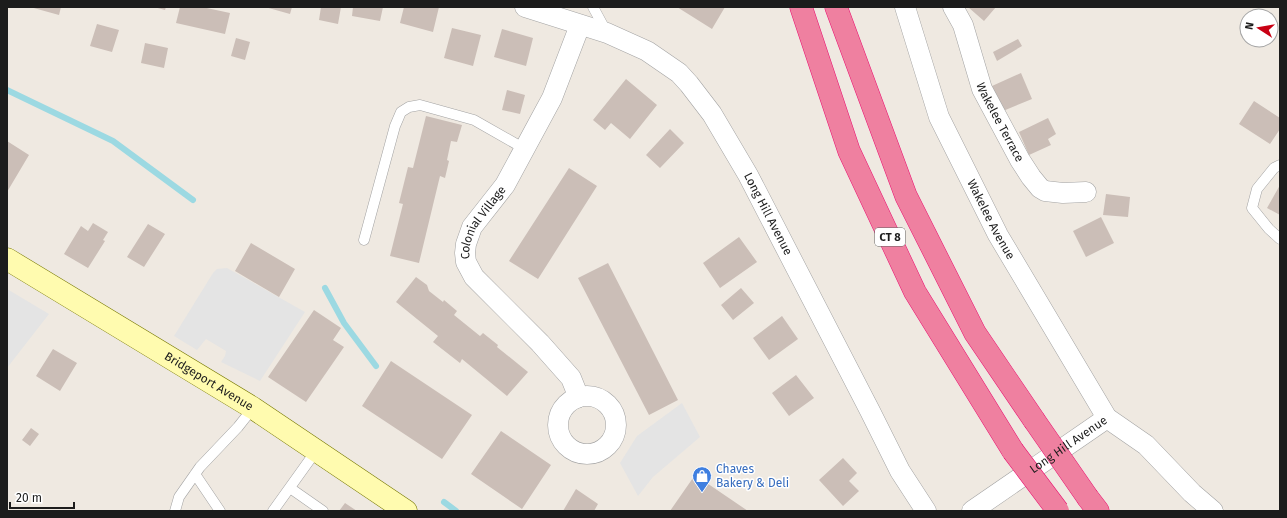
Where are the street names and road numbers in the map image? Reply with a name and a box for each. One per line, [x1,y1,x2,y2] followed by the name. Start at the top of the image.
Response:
[973,81,1027,164] street label: Wakelee Terrace
[741,170,795,257] street label: Long Hill Avenue
[964,177,1018,262] street label: Wakelee Avenue
[458,183,509,260] street label: Colonial Village
[875,228,905,246] road number: CT 8
[162,349,256,413] street label: Bridgeport Avenue
[1027,413,1110,476] street label: Long Hill Avenue

